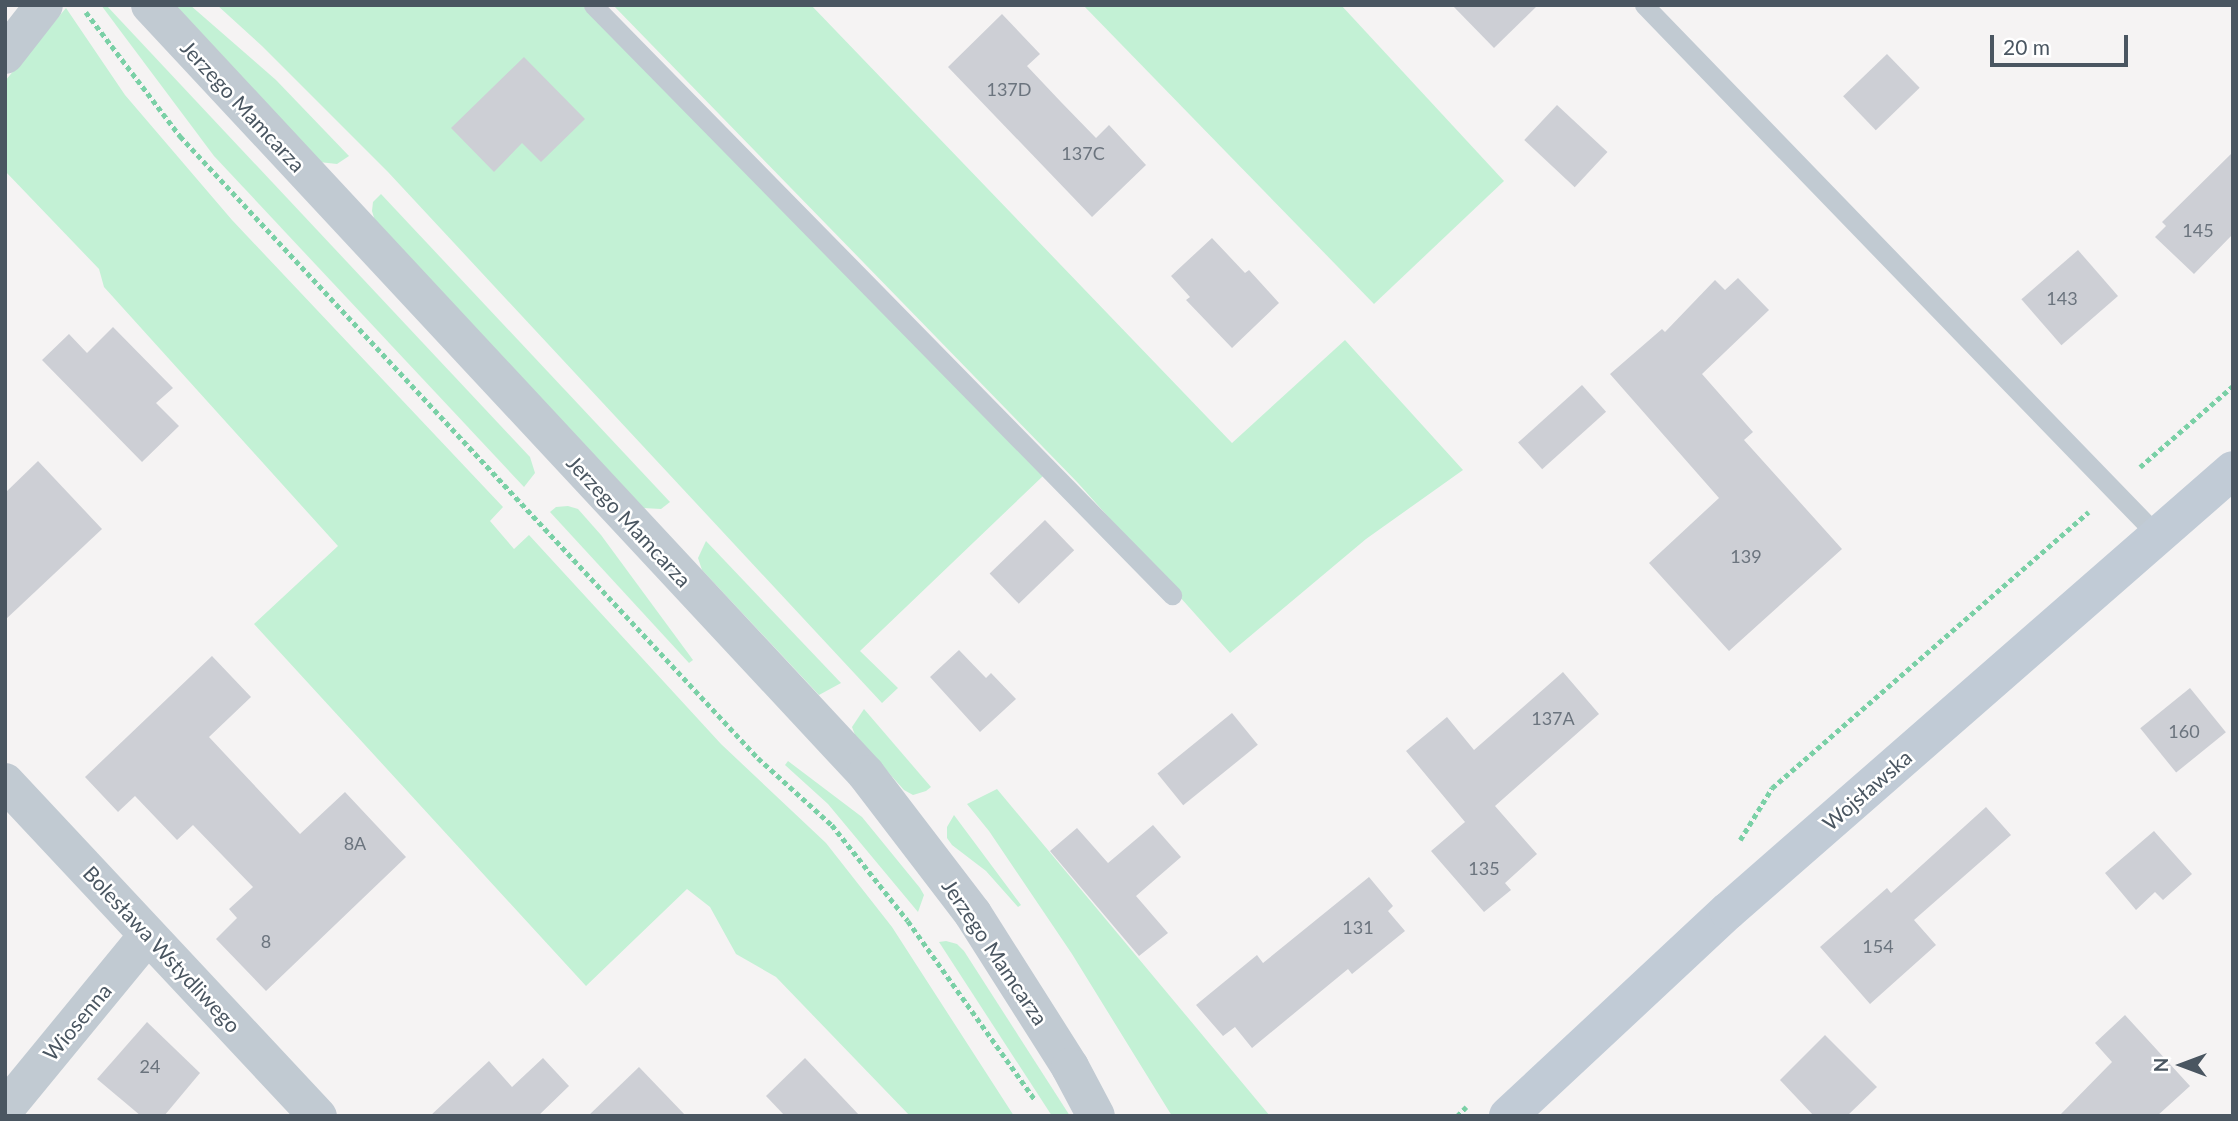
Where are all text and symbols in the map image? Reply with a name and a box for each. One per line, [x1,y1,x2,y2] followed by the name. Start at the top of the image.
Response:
[1993,21,2131,65] scale bar
[2003,34,2050,59] text: 20 m
[176,35,310,177] street label: Jerzego Mamcarza
[986,78,1032,100] house number: 137D
[1061,142,1105,164] house number: 137C
[2182,219,2214,241] house number: 145
[2046,287,2078,309] house number: 143
[562,450,696,592] street label: Jerzego Mamcarza
[1730,545,1762,567] house number: 139
[1531,707,1575,729] house number: 137A
[2168,720,2200,742] house number: 160
[1817,744,1917,836] street label: Wojsławska
[344,832,366,854] house number: 8A
[1468,857,1500,879] house number: 135
[78,860,246,1038] street label: Bolesława Wstydliwego
[937,874,1053,1030] street label: Jerzego Mamcarza
[1342,916,1374,938] house number: 131
[261,930,271,952] house number: 8
[1862,935,1894,957] house number: 154
[38,978,116,1066] street label: Wiosenna
[2147,1030,2217,1100] north arrow
[140,1055,160,1077] house number: 24
[2149,1058,2172,1072] text: N

